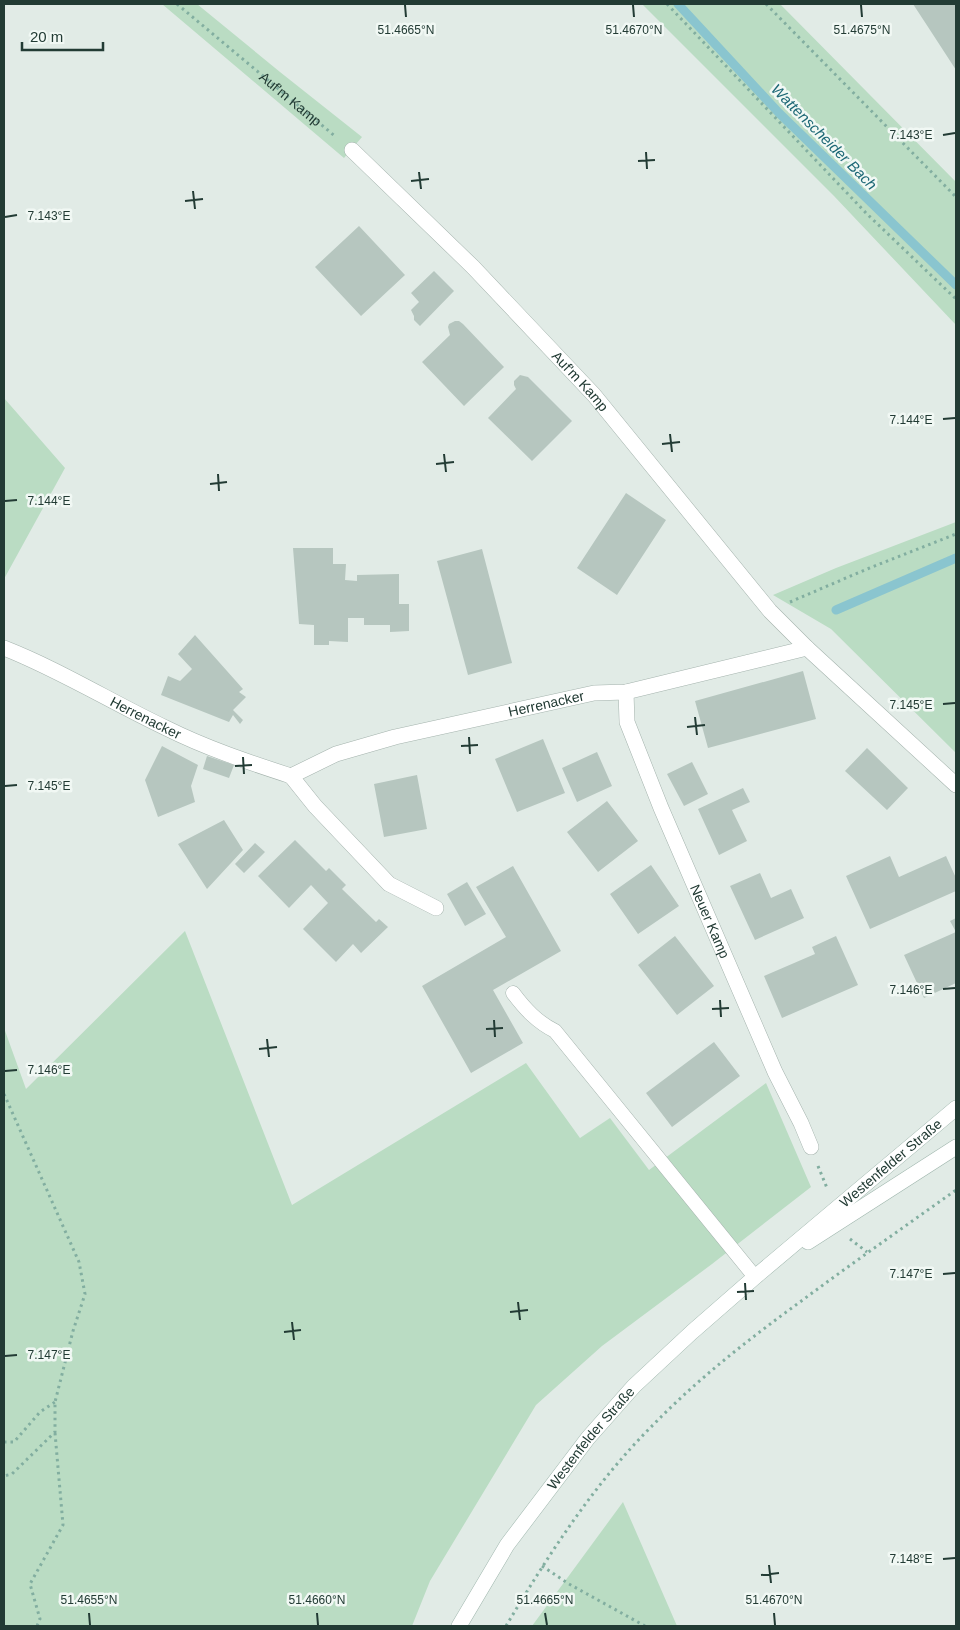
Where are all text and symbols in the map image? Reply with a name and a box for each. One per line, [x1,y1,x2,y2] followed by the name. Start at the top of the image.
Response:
[22,20,104,52] scale bar
[378,23,434,37] text: 51.4665°N
[606,23,662,37] text: 51.4670°N
[834,23,890,37] text: 51.4675°N
[30,28,63,45] text: 20 m
[256,68,325,130] street label: Auf'm Kamp
[768,80,881,193] water label: Wattenscheider Bach
[890,128,932,142] text: 7.143°E
[28,209,70,223] text: 7.143°E
[549,348,612,415] street label: Auf'm Kamp
[890,413,932,427] text: 7.144°E
[28,494,70,508] text: 7.144°E
[507,687,586,720] street label: Herrenacker
[108,693,184,742] street label: Herrenacker
[890,698,932,712] text: 7.145°E
[28,779,70,793] text: 7.145°E
[687,882,733,961] street label: Neuer Kamp
[890,983,932,997] text: 7.146°E
[28,1063,70,1077] text: 7.146°E
[836,1115,945,1210] street label: Westenfelder Straße
[890,1267,932,1281] text: 7.147°E
[28,1348,70,1362] text: 7.147°E
[544,1383,638,1493] street label: Westenfelder Straße
[890,1552,932,1566] text: 7.148°E
[61,1593,117,1607] text: 51.4655°N
[289,1593,345,1607] text: 51.4660°N
[517,1593,573,1607] text: 51.4665°N
[746,1593,802,1607] text: 51.4670°N

